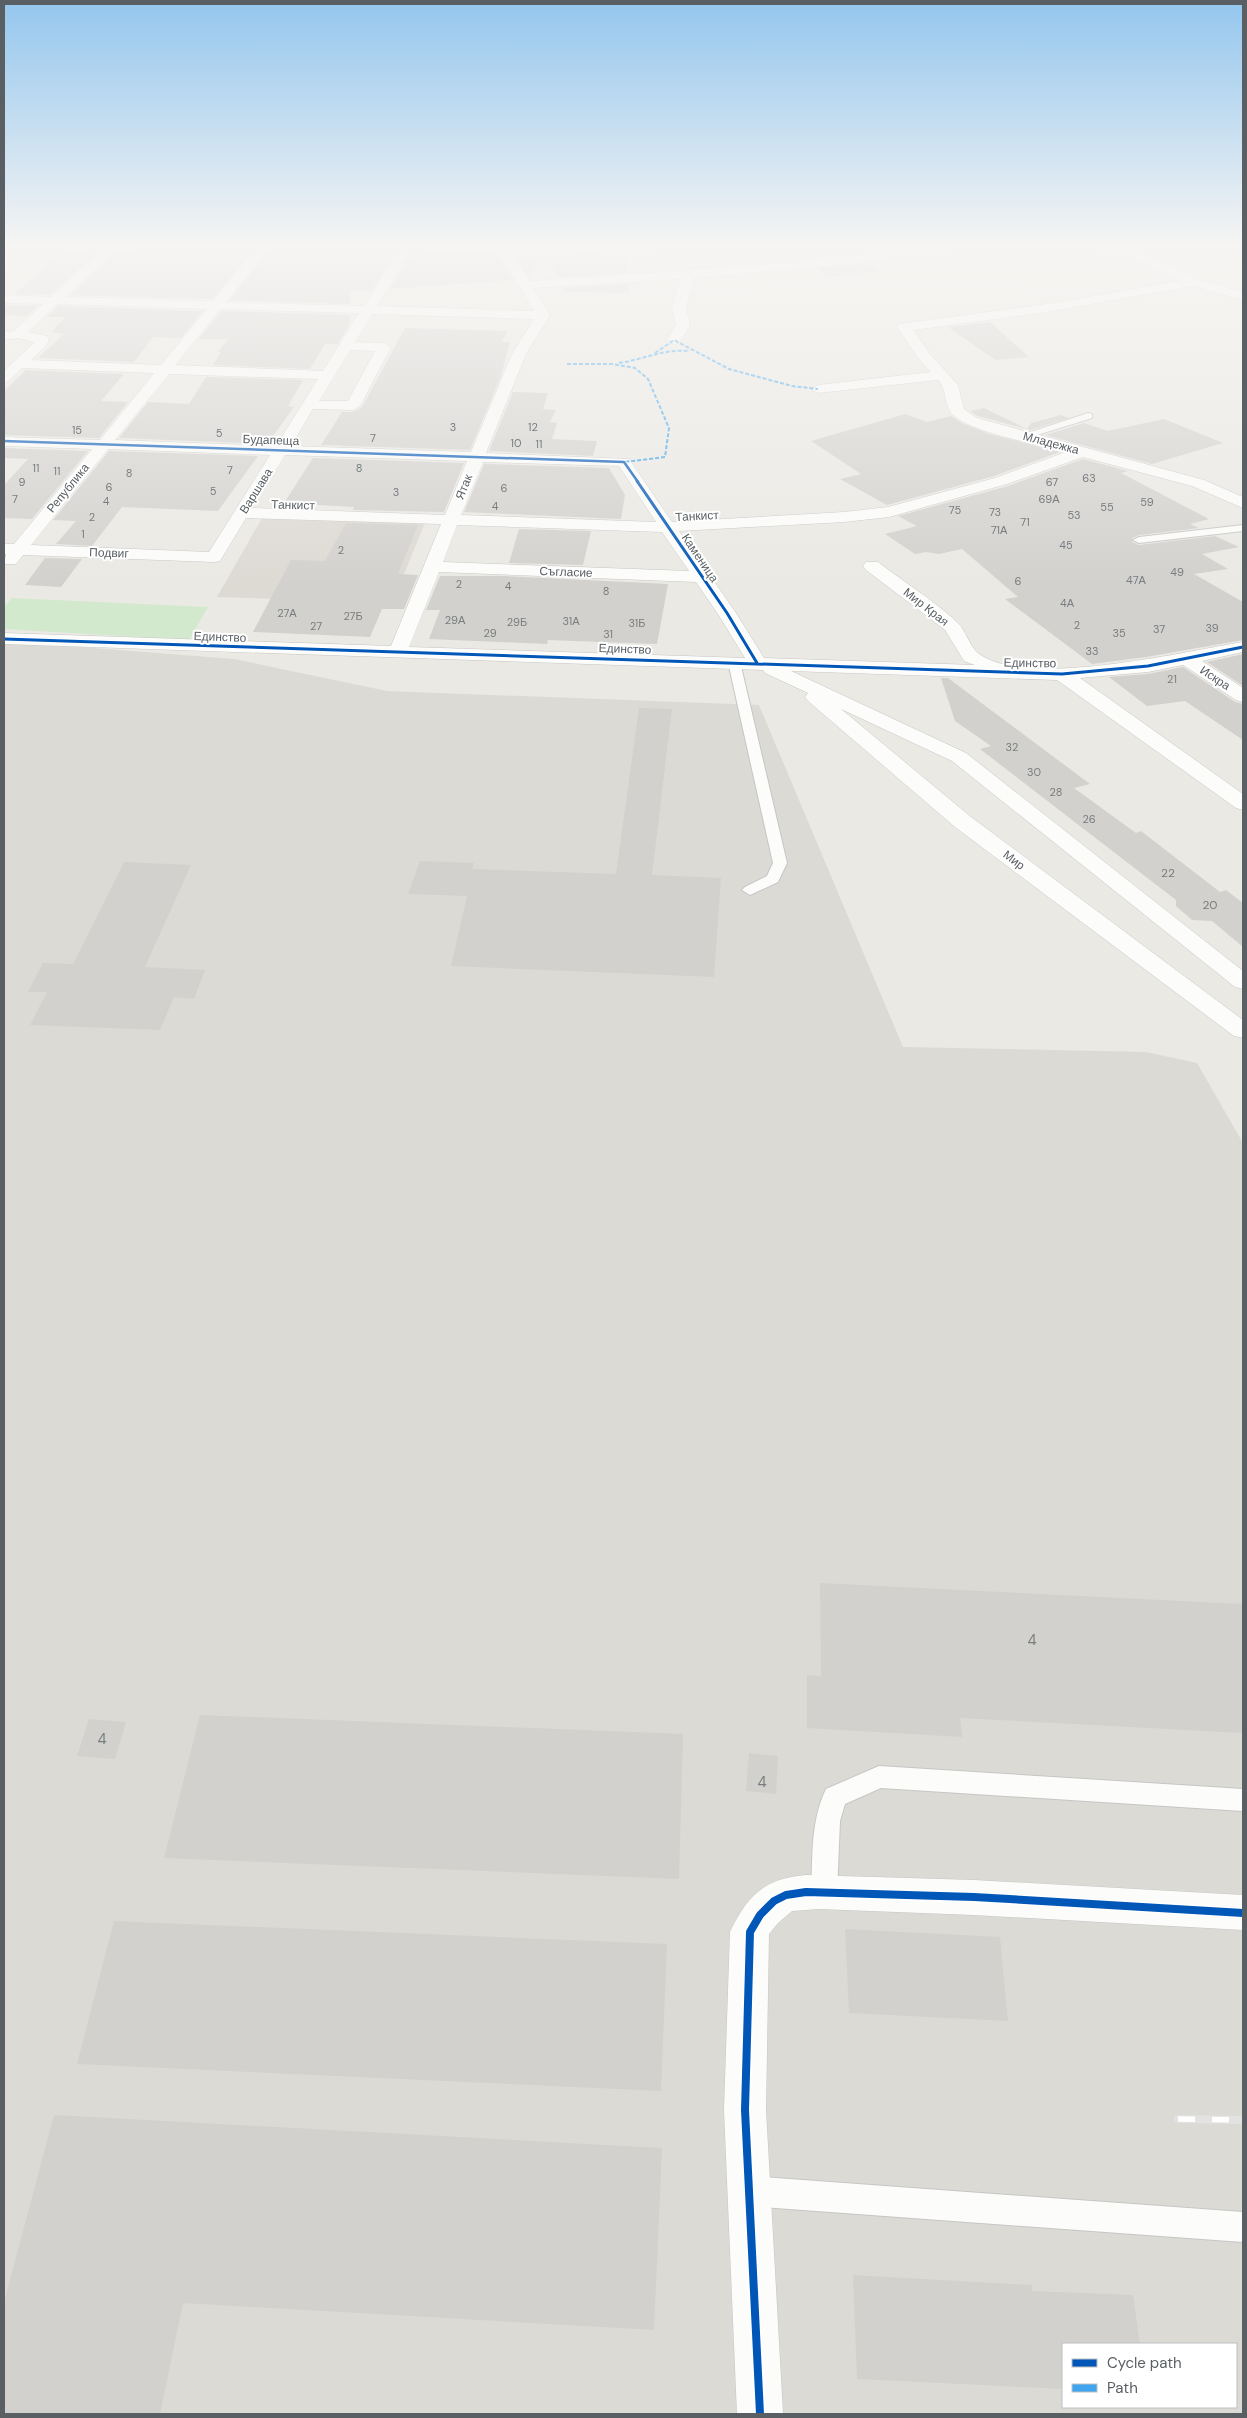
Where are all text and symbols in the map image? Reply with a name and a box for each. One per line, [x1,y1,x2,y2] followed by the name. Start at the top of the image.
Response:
[450,420,456,434] house number: 3
[528,420,538,434] house number: 12
[72,423,82,437] house number: 15
[216,426,223,440] house number: 5
[1021,428,1081,458] street label: Младежка
[242,431,300,449] street label: Будапеща
[370,431,376,445] house number: 7
[511,436,521,450] house number: 10
[536,437,542,451] house number: 11
[43,460,93,516] street label: Република
[33,461,39,475] house number: 11
[356,461,362,475] house number: 8
[227,463,233,477] house number: 7
[54,464,60,478] house number: 11
[236,465,276,517] street label: Варшава
[126,466,132,480] house number: 8
[452,471,477,502] street label: Ятак
[1082,471,1096,485] house number: 63
[19,475,26,489] house number: 9
[1046,475,1058,489] house number: 67
[106,480,113,494] house number: 6
[501,481,508,495] house number: 6
[210,484,217,498] house number: 5
[393,485,399,499] house number: 3
[12,492,18,506] house number: 7
[1039,492,1060,506] house number: 69А
[103,494,110,508] house number: 4
[1140,495,1154,509] house number: 59
[271,496,316,514] street label: Танкист
[492,499,499,513] house number: 4
[1100,500,1114,514] house number: 55
[949,503,961,517] house number: 75
[989,505,1001,519] house number: 73
[675,507,720,525] street label: Танкист
[1067,508,1081,522] house number: 53
[89,510,95,524] house number: 2
[1020,515,1030,529] house number: 71
[991,523,1008,537] house number: 71А
[81,527,85,541] house number: 1
[678,531,722,586] street label: Каменица
[1059,538,1073,552] house number: 45
[338,543,344,557] house number: 2
[89,544,130,562] street label: Подвиг
[539,563,593,581] street label: Съгласие
[1170,565,1184,579] house number: 49
[1126,573,1147,587] house number: 47А
[1015,574,1022,588] house number: 6
[456,577,462,591] house number: 2
[505,579,512,593] house number: 4
[603,584,609,598] house number: 8
[900,584,952,630] street label: Мир Края
[1060,596,1075,610] house number: 4А
[277,606,297,620] house number: 27А
[343,609,363,623] house number: 27Б
[445,613,466,627] house number: 29А
[562,614,580,628] house number: 31А
[507,615,527,629] house number: 29Б
[629,616,645,630] house number: 31Б
[1074,618,1080,632] house number: 2
[310,619,322,633] house number: 27
[1205,621,1219,635] house number: 39
[1153,622,1165,636] house number: 37
[483,626,497,640] house number: 29
[1112,626,1126,640] house number: 35
[603,627,613,641] house number: 31
[193,628,247,646] street label: Единство
[598,640,652,658] street label: Единство
[1085,644,1099,658] house number: 33
[1003,655,1057,671] street label: Единство
[1197,662,1234,694] street label: Искра
[1167,672,1177,686] house number: 21
[1006,740,1018,754] house number: 32
[1027,765,1041,779] house number: 30
[1050,785,1062,799] house number: 28
[1082,812,1096,826] house number: 26
[1000,847,1028,874] street label: Мир
[1161,865,1175,881] house number: 22
[1202,897,1218,913] house number: 20
[1027,1630,1037,1650] house number: 4
[97,1729,107,1749] house number: 4
[757,1772,767,1792] house number: 4
[1062,2343,1237,2408] legend
[1107,2353,1182,2373] text: Cycle path
[1107,2378,1138,2398] text: Path

